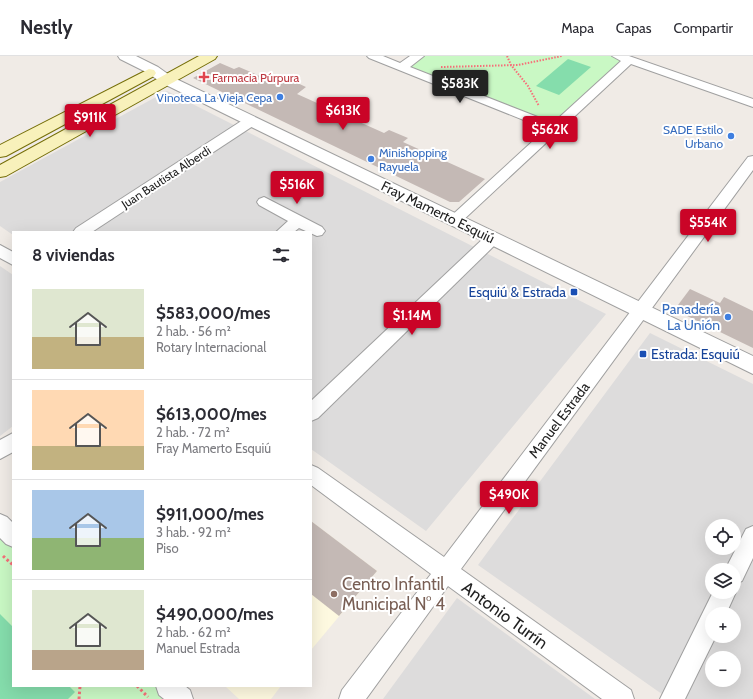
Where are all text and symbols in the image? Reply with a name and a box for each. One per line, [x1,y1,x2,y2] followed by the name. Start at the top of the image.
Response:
[20,16,73,39] text: Nestly
[561,19,594,37] text: Mapa
[616,19,652,37] text: Capas
[674,19,733,37] text: Compartir
[212,70,299,85] place label: Farmacia Púrpura
[432,70,488,104] pin: $583K
[199,72,209,82] marker: Farmacia Púrpura
[441,75,479,91] text: $583K
[157,90,272,105] place label: Vinoteca La Vieja Cepa
[275,92,285,102] marker: Vinoteca La Vieja Cepa
[315,97,371,131] pin: $613K
[326,102,360,118] text: $613K
[62,104,118,138] pin: $911K
[74,109,106,125] text: $911K
[522,116,578,150] pin: $562K
[532,121,568,137] text: $562K
[663,122,723,151] place label: SADE Estilo Urbano
[726,131,736,141] marker: SADE Estilo Urbano
[118,143,213,212] street label: Juan Bautista Alberdi
[379,145,448,174] place label: Minishopping Rayuela
[366,154,376,164] marker: Minishopping Rayuela
[269,171,325,205] pin: $516K
[280,176,314,192] text: $516K
[378,177,498,247] street label: Fray Mamerto Esquiú
[680,209,736,243] pin: $554K
[689,214,727,230] text: $554K
[270,244,292,266] icon: filters
[32,245,115,265] text: 8 viviendas
[468,283,566,301] place label: Esquiú & Estrada
[569,287,579,297] marker: Esquiú & Estrada
[662,300,720,334] place label: Panadería La Unión
[379,302,445,336] pin: $1.14M
[156,303,270,323] text: $583,000/mes
[64,305,112,353] icon: home
[393,307,431,323] text: $1.14M
[723,312,733,322] marker: Panadería La Unión
[156,323,231,339] text: 2 hab. · 56 m²
[156,339,266,355] text: Rotary Internacional
[651,345,740,363] place label: Estrada: Esquiú
[638,349,648,359] marker: Estrada: Esquiú
[525,378,594,462] street label: Manuel Estrada
[156,404,267,424] text: $613,000/mes
[64,406,112,454] icon: home
[156,424,230,440] text: 2 hab. · 72 m²
[156,440,271,456] text: Fray Mamerto Esquiú
[481,481,537,515] pin: $490K
[489,486,529,502] text: $490K
[156,504,264,524] text: $911,000/mes
[64,506,112,554] icon: home
[705,519,741,687] map controls
[705,519,741,555] button: locate
[156,524,231,540] text: 3 hab. · 92 m²
[156,540,179,556] text: Piso
[705,563,741,599] button: layers
[342,574,445,614] place label: Centro Infantil Municipal N° 4
[458,577,552,653] street label: Antonio Turrín
[329,589,339,599] marker: Centro Infantil Municipal N° 4
[156,604,274,624] text: $490,000/mes
[64,606,112,654] icon: home
[705,607,741,643] button: +
[156,624,231,640] text: 2 hab. · 62 m²
[156,640,240,656] text: Manuel Estrada
[705,651,741,687] button: −

